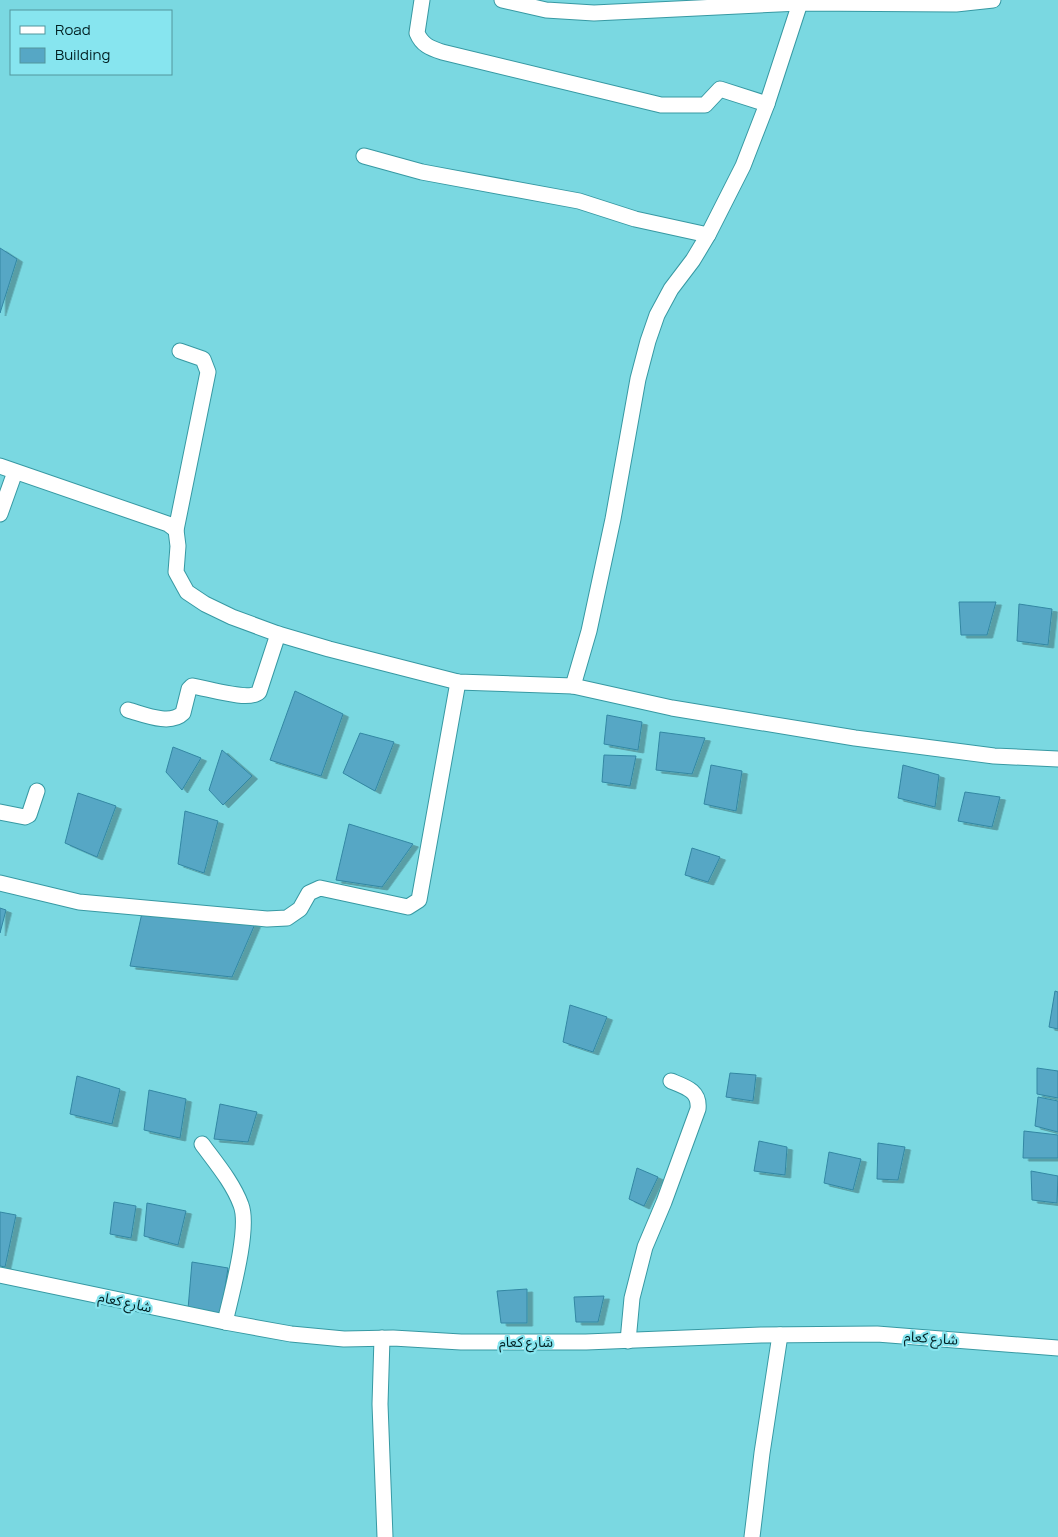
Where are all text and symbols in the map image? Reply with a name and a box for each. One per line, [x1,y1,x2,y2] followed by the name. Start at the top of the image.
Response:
[10,10,172,75] legend
[55,19,91,40] text: Road
[55,44,110,65] text: Building
[96,1287,154,1318] street label: شارع كعام
[903,1326,959,1351] street label: شارع كعام
[499,1332,553,1353] street label: شارع كعام

